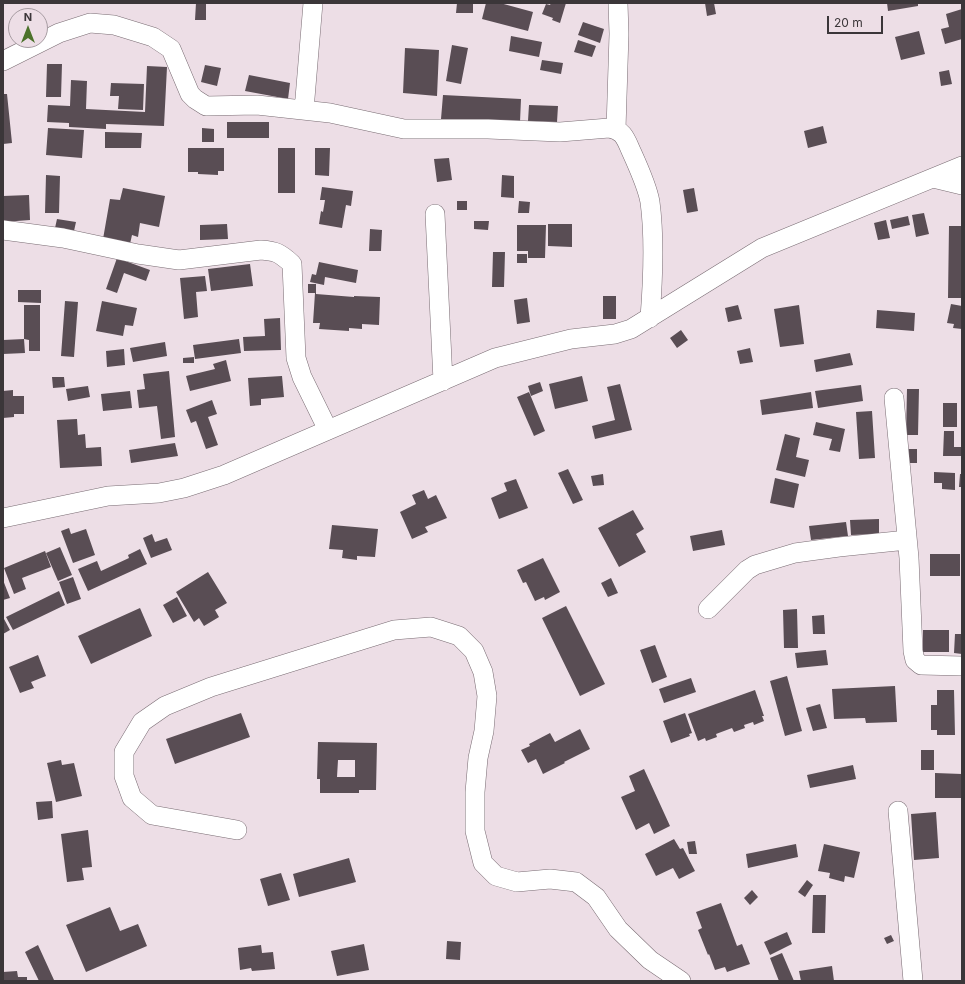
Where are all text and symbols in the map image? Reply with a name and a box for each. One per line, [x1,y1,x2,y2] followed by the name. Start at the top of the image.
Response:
[8,8,48,48] north arrow
[829,8,885,34] scale bar
[24,10,32,24] text: N
[834,15,863,30] text: 20 m

